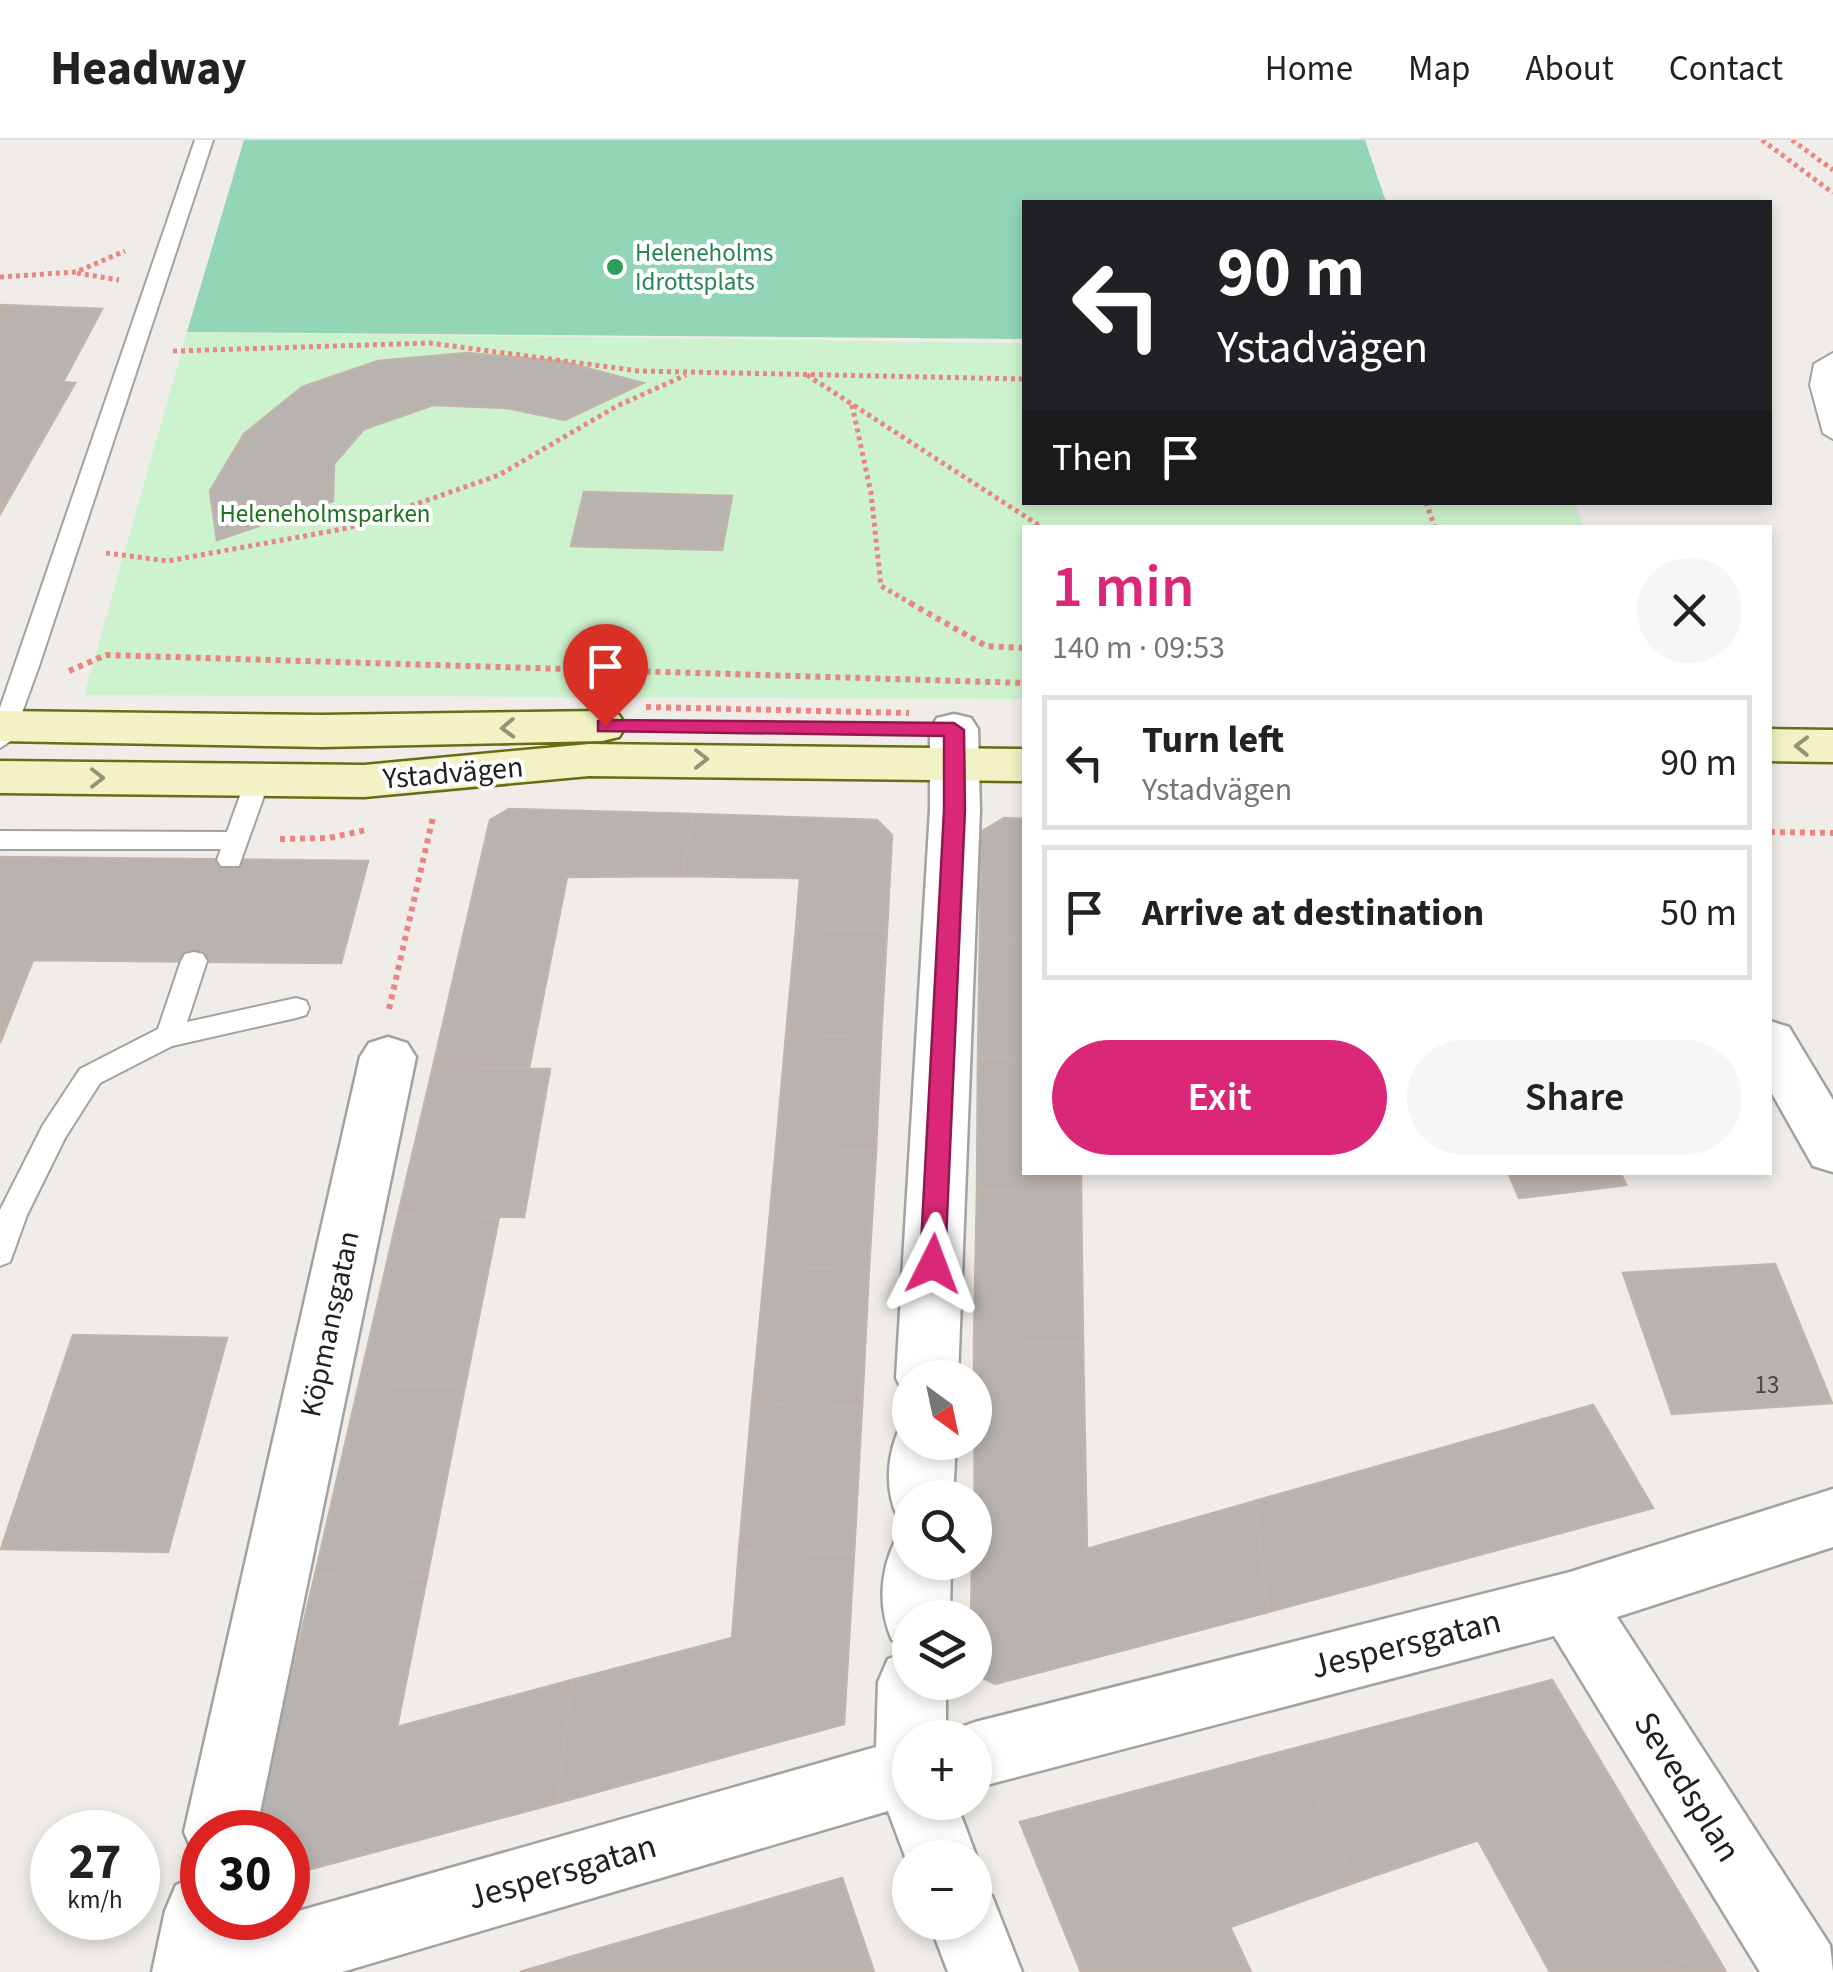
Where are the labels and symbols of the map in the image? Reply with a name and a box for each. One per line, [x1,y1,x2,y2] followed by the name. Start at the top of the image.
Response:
[635,235,773,300] place label: Heleneholms Idrottsplats
[604,256,626,278] marker: Heleneholms Idrottsplats
[219,496,431,532] park label: Heleneholmsparken
[563,624,648,727] pin
[499,718,515,739] one-way arrow
[1793,735,1808,757] one-way arrow
[380,745,525,801] street label: Ystadvägen
[694,748,710,770] one-way arrow
[90,767,106,789] one-way arrow
[881,1212,985,1316] position arrow
[289,1227,371,1421] street label: Köpmansgatan
[892,1360,992,1460] north arrow
[1755,1367,1779,1403] house number: 13
[1306,1596,1506,1692] street label: Jespersgatan
[1621,1702,1753,1872] street label: Sevedsplan
[180,1810,310,1940] speed limit sign: 30
[462,1821,662,1923] street label: Jespersgatan

